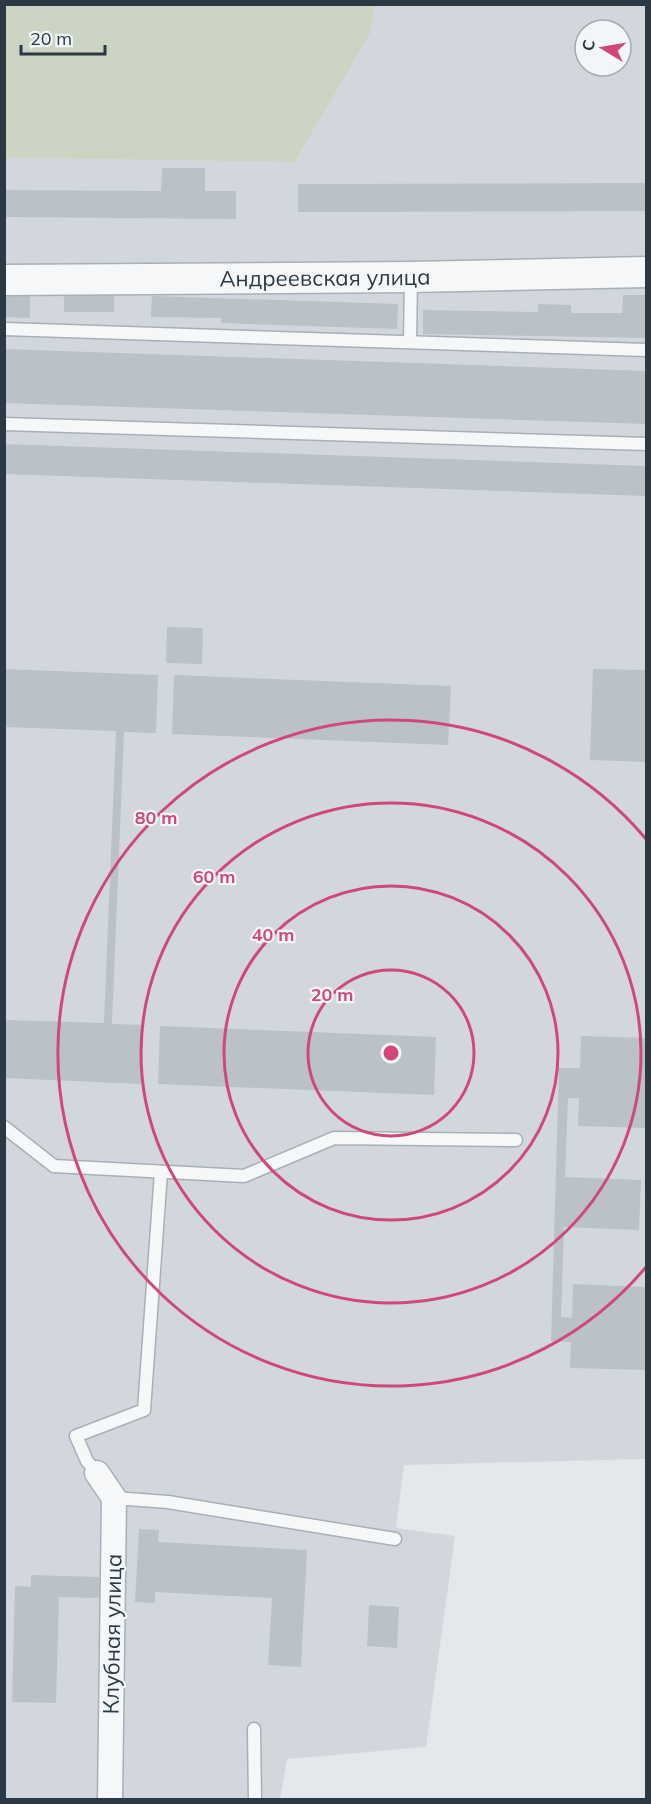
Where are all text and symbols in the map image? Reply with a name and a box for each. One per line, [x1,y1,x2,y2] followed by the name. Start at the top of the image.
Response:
[21,18,105,56] scale bar
[573,18,633,78] north arrow
[30,27,72,50] text: 20 m
[577,38,599,52] text: С
[219,263,431,292] street label: Андреевская улица
[135,806,177,829] text: 80 m
[193,865,235,888] text: 60 m
[252,923,294,946] text: 40 m
[311,983,353,1006] text: 20 m
[381,1043,401,1063] centre of rings
[97,1553,127,1715] street label: Клубная улица

